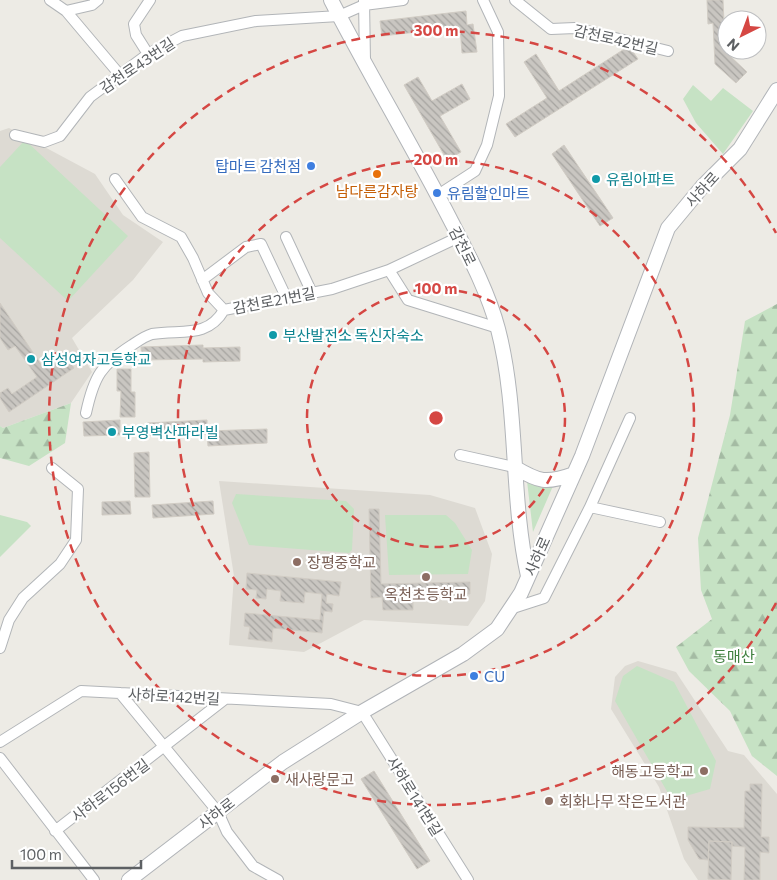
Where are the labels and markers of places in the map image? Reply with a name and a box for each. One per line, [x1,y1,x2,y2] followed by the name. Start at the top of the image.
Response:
[215,157,301,175] place label: 탑마트 감천점
[305,160,317,172] marker: 탑마트 감천점
[371,168,383,180] marker: 남다른감자탕
[606,170,675,188] place label: 유림아파트
[590,173,602,185] marker: 유림아파트
[336,182,419,200] place label: 남다른감자탕
[447,184,530,202] place label: 유림할인마트
[431,187,443,199] marker: 유림할인마트
[283,326,424,344] place label: 부산발전소 독신자숙소
[267,329,279,341] marker: 부산발전소 독신자숙소
[41,350,151,368] place label: 삼성여자고등학교
[25,353,37,365] marker: 삼성여자고등학교
[427,409,445,427] centre of rings
[122,423,219,441] place label: 부영벽산파라빌
[106,426,118,438] marker: 부영벽산파라빌
[307,553,376,571] place label: 장평중학교
[291,556,303,568] marker: 장평중학교
[420,571,432,583] marker: 옥천초등학교
[385,585,467,603] place label: 옥천초등학교
[484,667,505,685] place label: CU
[468,670,480,682] marker: CU
[611,762,694,780] place label: 해동고등학교
[698,765,710,777] marker: 해동고등학교
[285,770,354,788] place label: 새사랑문고
[269,773,281,785] marker: 새사랑문고
[559,792,686,810] place label: 회화나무 작은도서관
[543,795,555,807] marker: 회화나무 작은도서관

